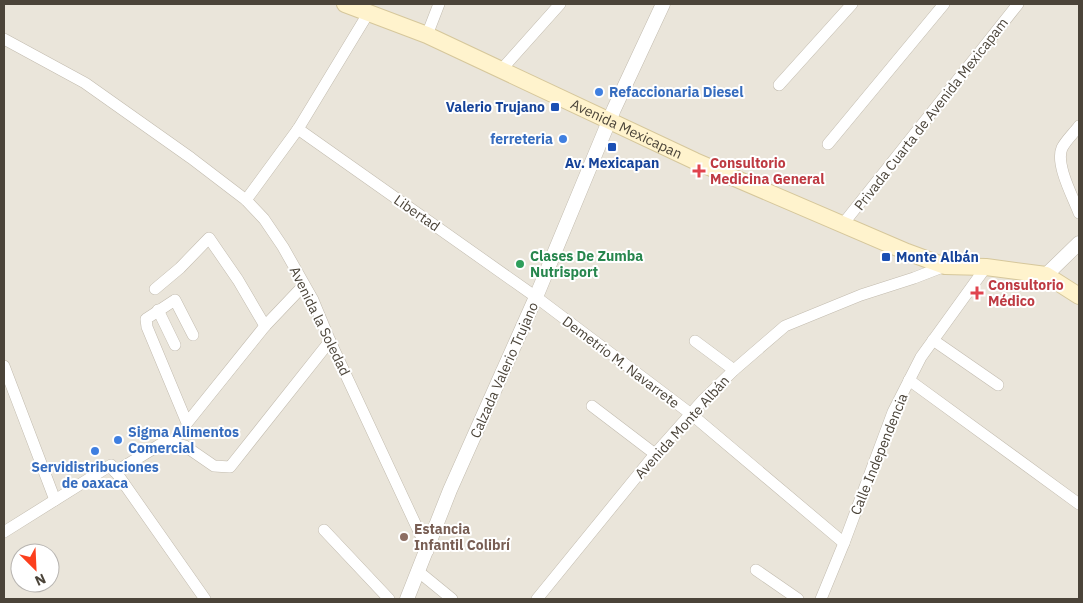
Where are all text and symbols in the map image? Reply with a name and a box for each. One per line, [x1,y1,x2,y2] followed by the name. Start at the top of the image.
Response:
[850,14,1012,214] street label: Privada Cuarta de Avenida Mexicapam
[609,83,743,101] place label: Refaccionaria Diesel
[593,86,605,98] marker: Refaccionaria Diesel
[568,95,685,163] street label: Avenida Mexicapan
[446,98,545,116] place label: Valerio Trujano
[549,101,561,113] marker: Valerio Trujano
[490,130,553,148] place label: ferreteria
[557,133,569,145] marker: ferreteria
[606,141,618,153] marker: Av. Mexicapan
[565,154,659,172] place label: Av. Mexicapan
[710,154,825,188] place label: Consultorio Medicina General
[692,164,706,178] marker: Consultorio Medicina General
[391,191,443,235] street label: Libertad
[530,247,643,281] place label: Clases De Zumba Nutrisport
[896,248,979,266] place label: Monte Albán
[880,251,892,263] marker: Monte Albán
[514,258,526,270] marker: Clases De Zumba Nutrisport
[286,263,354,379] street label: Avenida la Soledad
[988,276,1064,310] place label: Consultorio Médico
[970,286,984,300] marker: Consultorio Médico
[466,299,542,441] street label: Calzada Valerio Trujano
[559,312,683,412] street label: Demetrio M. Navarrete
[631,372,733,482] street label: Avenida Monte Albán
[846,390,912,517] street label: Calle Independencia
[128,423,239,457] place label: Sigma Alimentos Comercial
[112,434,124,446] marker: Sigma Alimentos Comercial
[89,445,101,457] marker: Servidistribuciones de oaxaca
[31,458,159,492] place label: Servidistribuciones de oaxaca
[414,520,511,554] place label: Estancia Infantil Colibrí
[398,531,410,543] marker: Estancia Infantil Colibrí
[10,543,60,593] north arrow
[32,570,49,590] text: N

